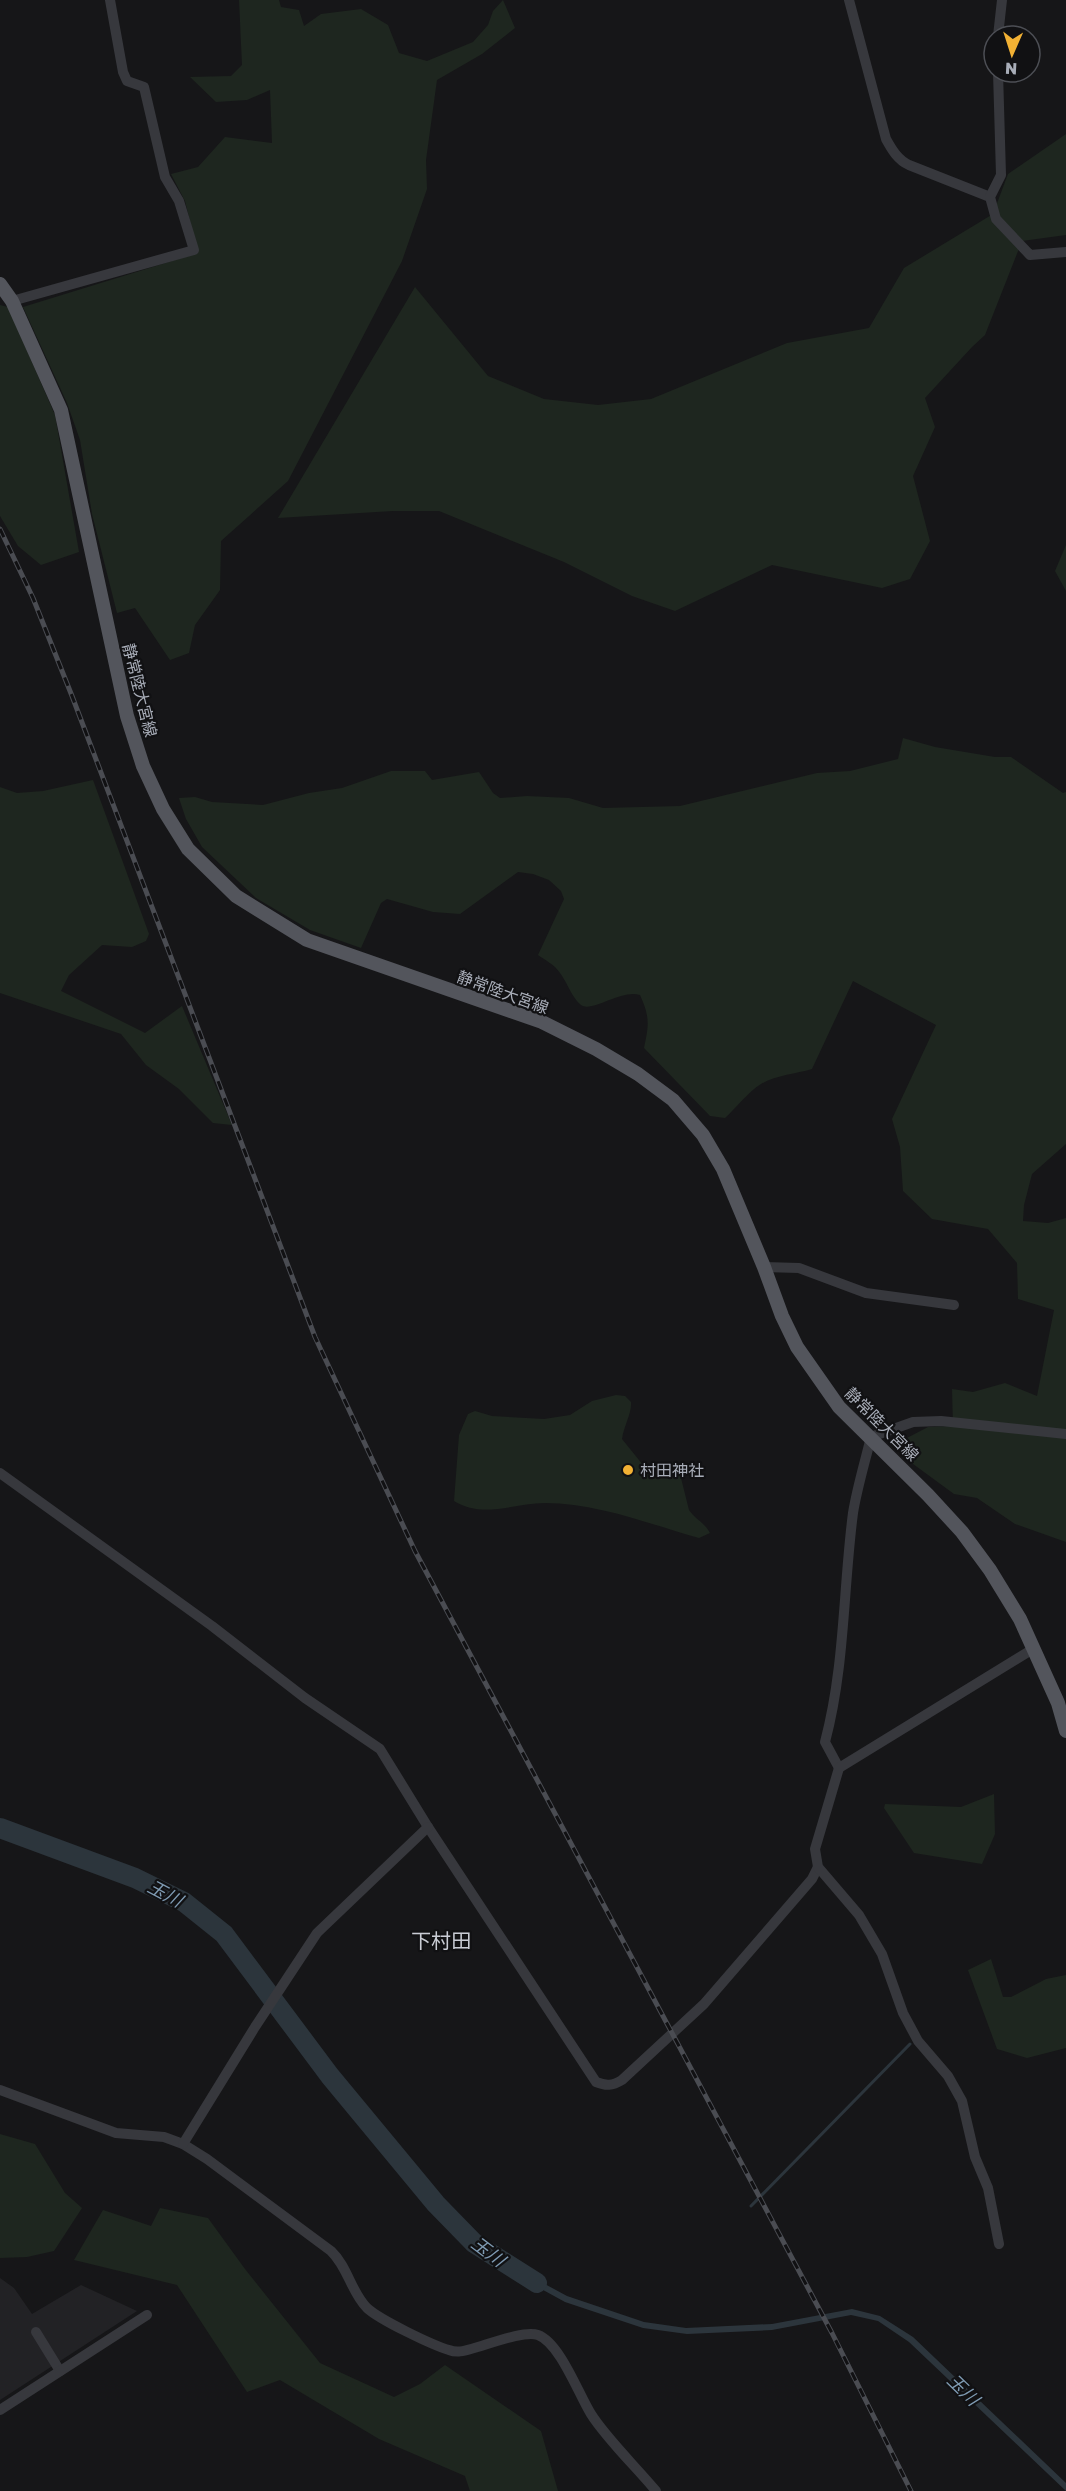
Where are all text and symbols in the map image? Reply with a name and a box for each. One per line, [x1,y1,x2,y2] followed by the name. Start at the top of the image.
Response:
[982,24,1042,84] north arrow
[1005,59,1018,79] text: N
[119,641,161,739] street label: 静常陸大宮線
[454,966,552,1018] street label: 静常陸大宮線
[841,1383,923,1465] street label: 静常陸大宮線
[640,1460,704,1480] place label: 村田神社
[621,1463,635,1477] marker: 村田神社
[144,1875,188,1912] water label: 玉川
[411,1928,471,1952] district label: 下村田
[468,2232,511,2272] water label: 玉川
[943,2369,986,2411] water label: 玉川

